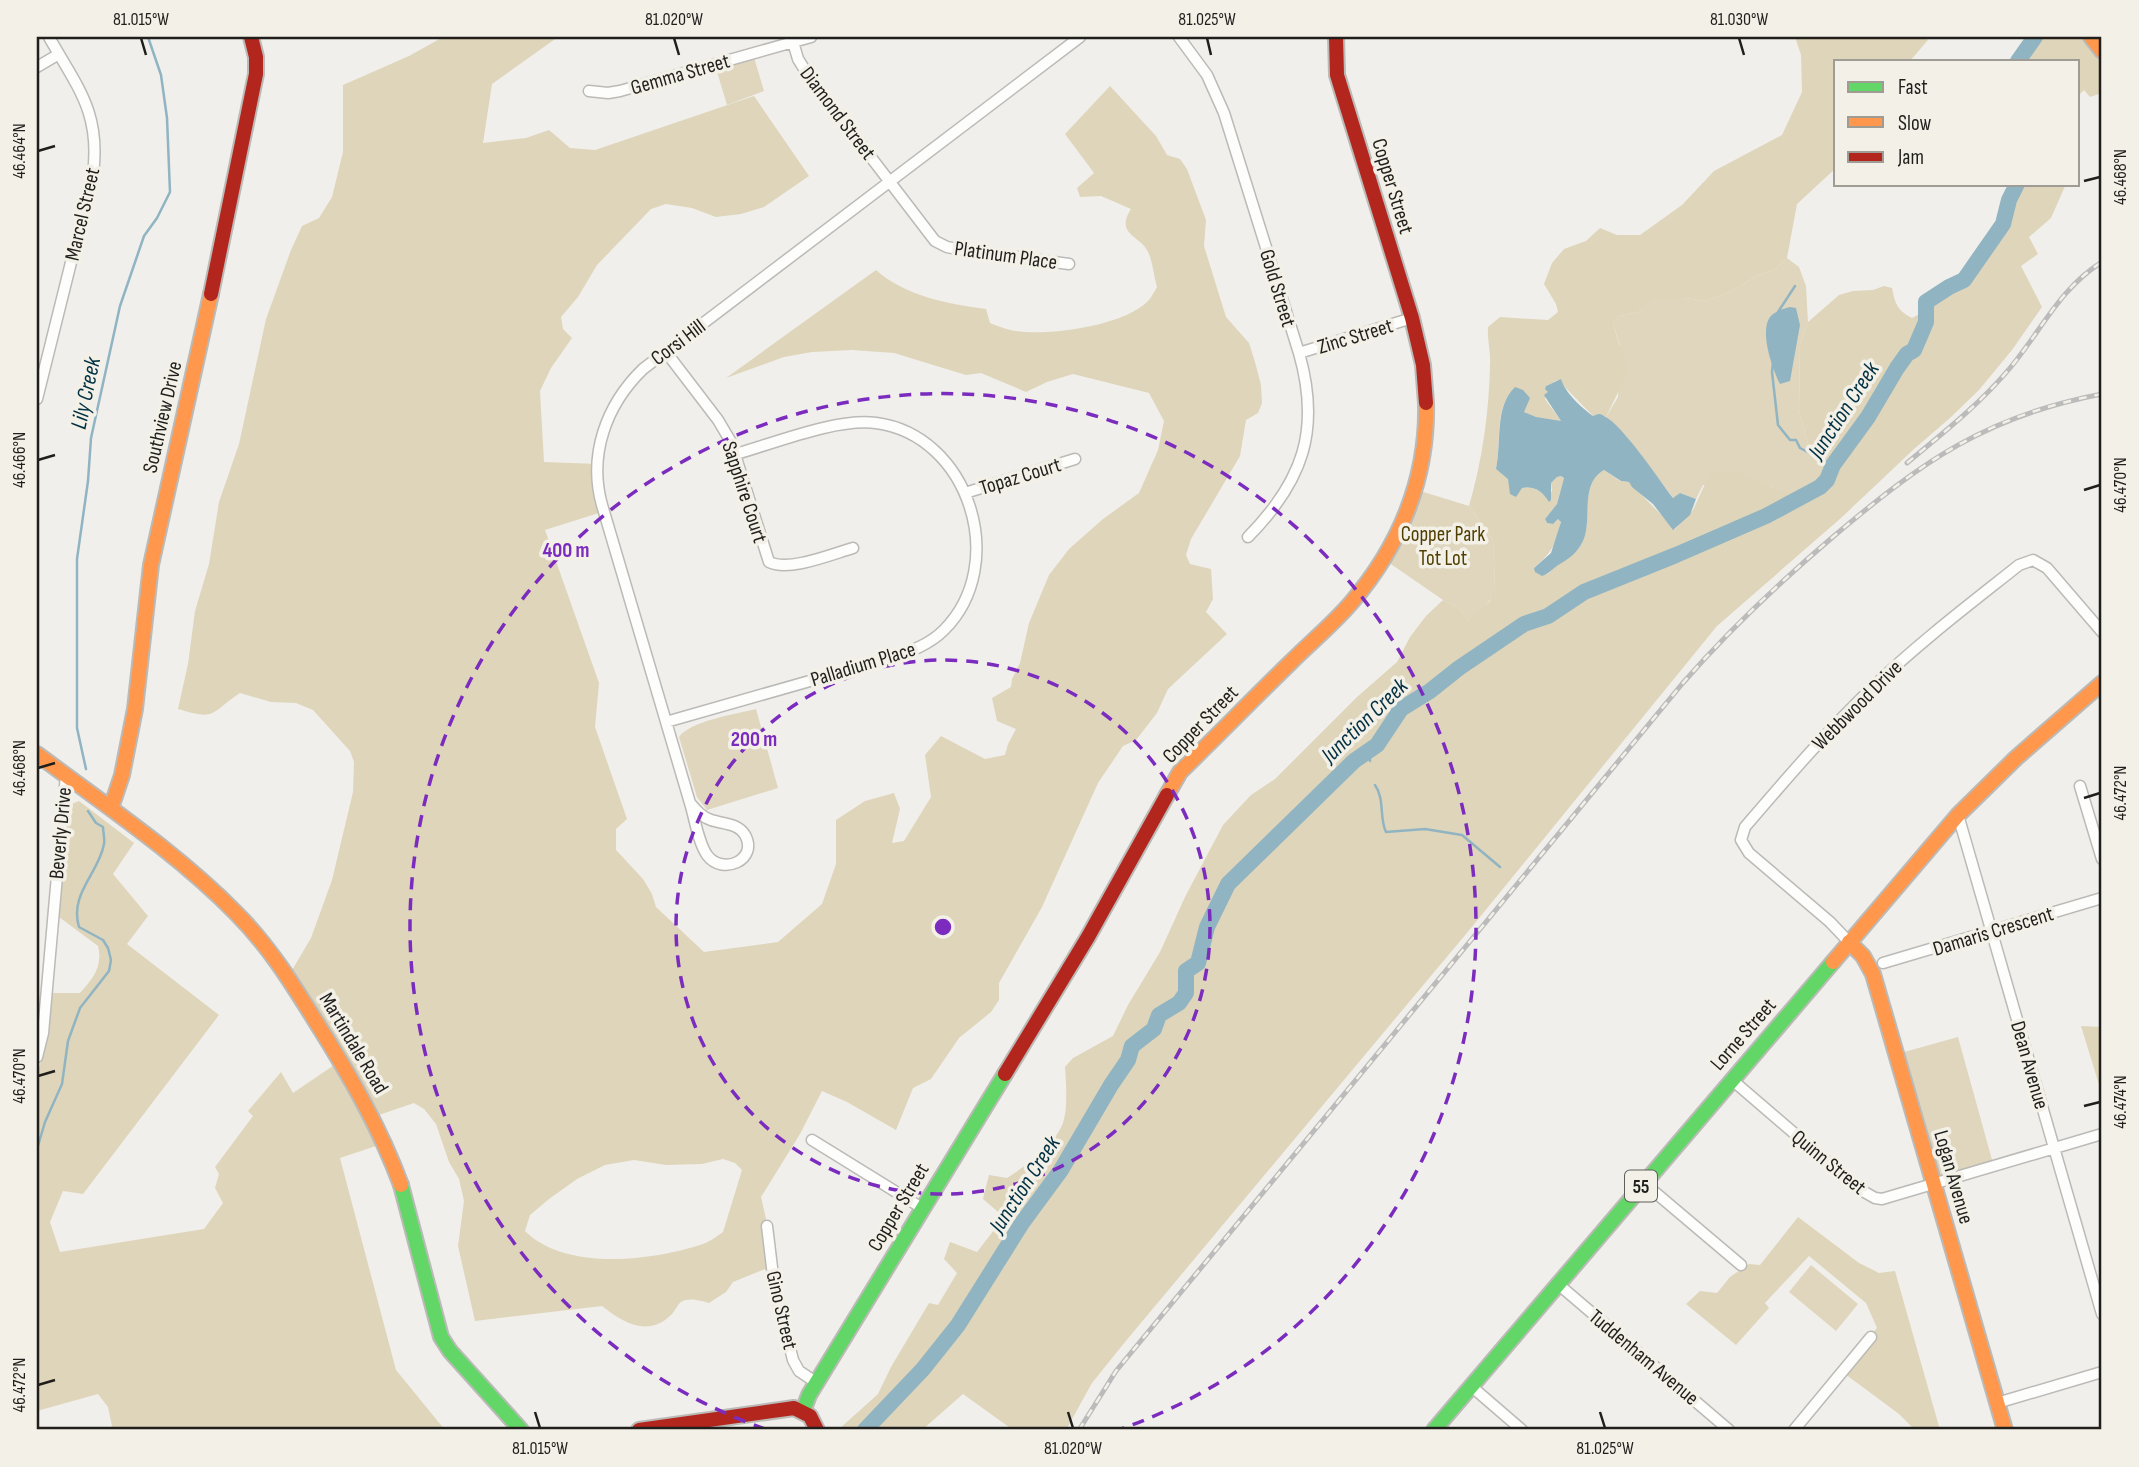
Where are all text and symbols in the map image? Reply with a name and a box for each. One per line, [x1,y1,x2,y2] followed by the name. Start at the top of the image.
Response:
[113,9,169,30] text: 81.015°W
[645,9,703,30] text: 81.020°W
[1178,9,1236,30] text: 81.025°W
[1710,9,1768,30] text: 81.030°W
[628,48,732,101] street label: Gemma Street
[1834,60,2080,186] legend
[795,62,881,165] street label: Diamond Street
[1898,75,1928,100] text: Fast
[1898,111,1932,136] text: Slow
[9,123,30,179] text: 46.464°N
[1366,136,1419,237] street label: Copper Street
[1897,145,1924,170] text: Jam
[2110,149,2131,205] text: 46.468°N
[60,165,105,263] street label: Marcel Street
[953,236,1059,275] street label: Platinum Place
[1254,246,1301,330] street label: Gold Street
[1314,313,1396,360] street label: Zinc Street
[646,314,710,371] street label: Corsi Hill
[65,353,108,432] water label: Lily Creek
[1801,356,1886,466] water label: Junction Creek
[137,359,187,475] street label: Southview Drive
[9,432,30,488] text: 46.466°N
[716,438,773,546] street label: Sapphire Court
[976,452,1064,501] street label: Topaz Court
[2110,457,2131,513] text: 46.470°N
[1401,522,1485,571] park label: Copper Park Tot Lot
[543,538,589,563] text: 400 m
[808,637,919,692] street label: Palladium Place
[1807,655,1908,756] street label: Webbwood Drive
[1314,672,1415,770] water label: Junction Creek
[1157,680,1243,768] street label: Copper Street
[731,727,777,752] text: 200 m
[9,740,30,796] text: 46.468°N
[2110,766,2131,820] text: 46.472°N
[44,786,77,880] street label: Beverly Drive
[1930,901,2056,962] street label: Damaris Crescent
[931,915,955,939] centre of rings
[314,988,394,1098] street label: Martindale Road
[1705,993,1781,1076] street label: Lorne Street
[2005,1018,2054,1112] street label: Dean Avenue
[9,1048,30,1104] text: 46.470°N
[2110,1075,2131,1129] text: 46.474°N
[1786,1125,1871,1200] street label: Quinn Street
[1928,1128,1979,1227] street label: Logan Avenue
[982,1130,1067,1240] water label: Junction Creek
[862,1159,934,1256] street label: Copper Street
[1625,1170,1657,1202] road number: 55
[760,1268,803,1352] street label: Gino Street
[1584,1304,1704,1411] street label: Tuddenham Avenue
[9,1358,30,1412] text: 46.472°N
[512,1438,568,1459] text: 81.015°W
[1044,1438,1102,1459] text: 81.020°W
[1576,1438,1634,1459] text: 81.025°W

